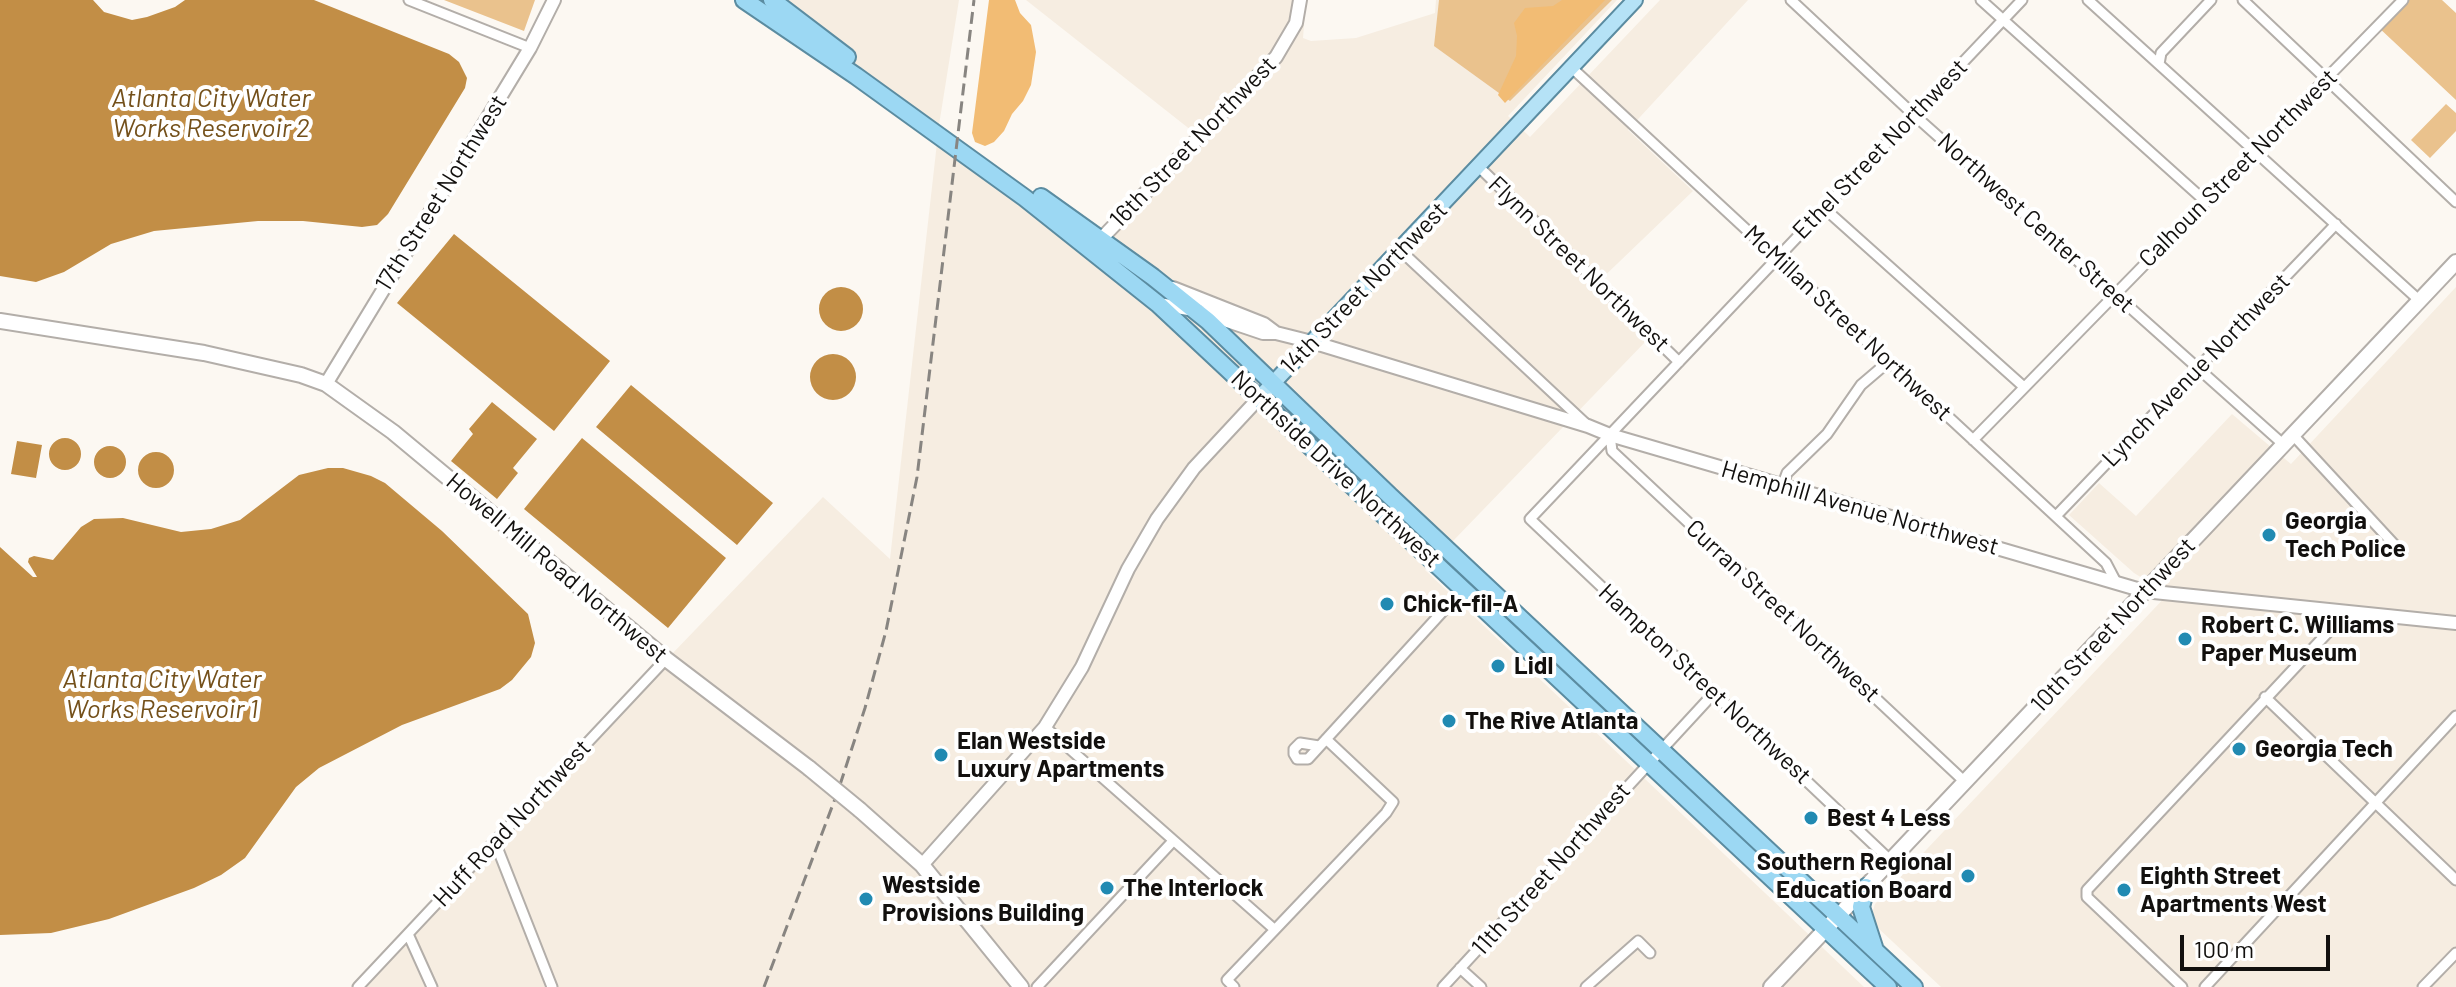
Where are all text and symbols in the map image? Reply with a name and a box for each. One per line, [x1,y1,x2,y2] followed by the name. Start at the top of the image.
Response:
[1104,50,1282,234] street label: 16th Street Northwest
[1787,53,1973,245] street label: Ethel Street Northwest
[2133,63,2343,273] street label: Calhoun Street Northwest
[112,82,310,144] water label: Atlanta City Water Works Reservoir 2
[369,89,513,297] street label: 17th Street Northwest
[1932,127,2140,319] street label: Northwest Center Street
[1482,170,1676,358] street label: Flynn Street Northwest
[1274,196,1454,380] street label: 14th Street Northwest
[1738,219,1958,427] street label: McMillan Street Northwest
[2096,267,2296,473] street label: Lynch Avenue Northwest
[1225,364,1447,574] street label: Northside Drive Northwest
[1718,455,2002,561] street label: Hemphill Avenue Northwest
[440,467,674,669] street label: Howell Mill Road Northwest
[2285,507,2406,563] place label: Georgia Tech Police
[1680,514,1886,708] street label: Curran Street Northwest
[2260,526,2278,544] marker: Georgia Tech Police
[2025,532,2201,718] street label: 10th Street Northwest
[1593,578,1817,790] street label: Hampton Street Northwest
[1403,590,1518,618] place label: Chick-fil-A
[1378,595,1396,613] marker: Chick-fil-A
[2201,611,2394,667] place label: Robert C. Williams Paper Museum
[2176,630,2194,648] marker: Robert C. Williams Paper Museum
[1514,652,1553,680] place label: Lidl
[1489,657,1507,675] marker: Lidl
[63,663,261,724] water label: Atlanta City Water Works Reservoir 1
[1465,707,1638,735] place label: The Rive Atlanta
[1440,712,1458,730] marker: The Rive Atlanta
[957,727,1164,783] place label: Elan Westside Luxury Apartments
[427,734,597,912] street label: Huff Road Northwest
[2255,735,2393,763] place label: Georgia Tech
[2230,740,2248,758] marker: Georgia Tech
[932,746,950,764] marker: Elan Westside Luxury Apartments
[1466,776,1636,962] street label: 11th Street Northwest
[1827,804,1951,832] place label: Best 4 Less
[1802,809,1820,827] marker: Best 4 Less
[1757,848,1952,904] place label: Southern Regional Education Board
[2140,862,2327,918] place label: Eighth Street Apartments West
[1959,867,1977,885] marker: Southern Regional Education Board
[882,871,1084,927] place label: Westside Provisions Building
[1123,874,1264,902] place label: The Interlock
[1098,879,1116,897] marker: The Interlock
[2115,881,2133,899] marker: Eighth Street Apartments West
[857,890,875,908] marker: Westside Provisions Building
[2184,919,2334,969] scale bar
[2194,934,2254,963] text: 100 m

